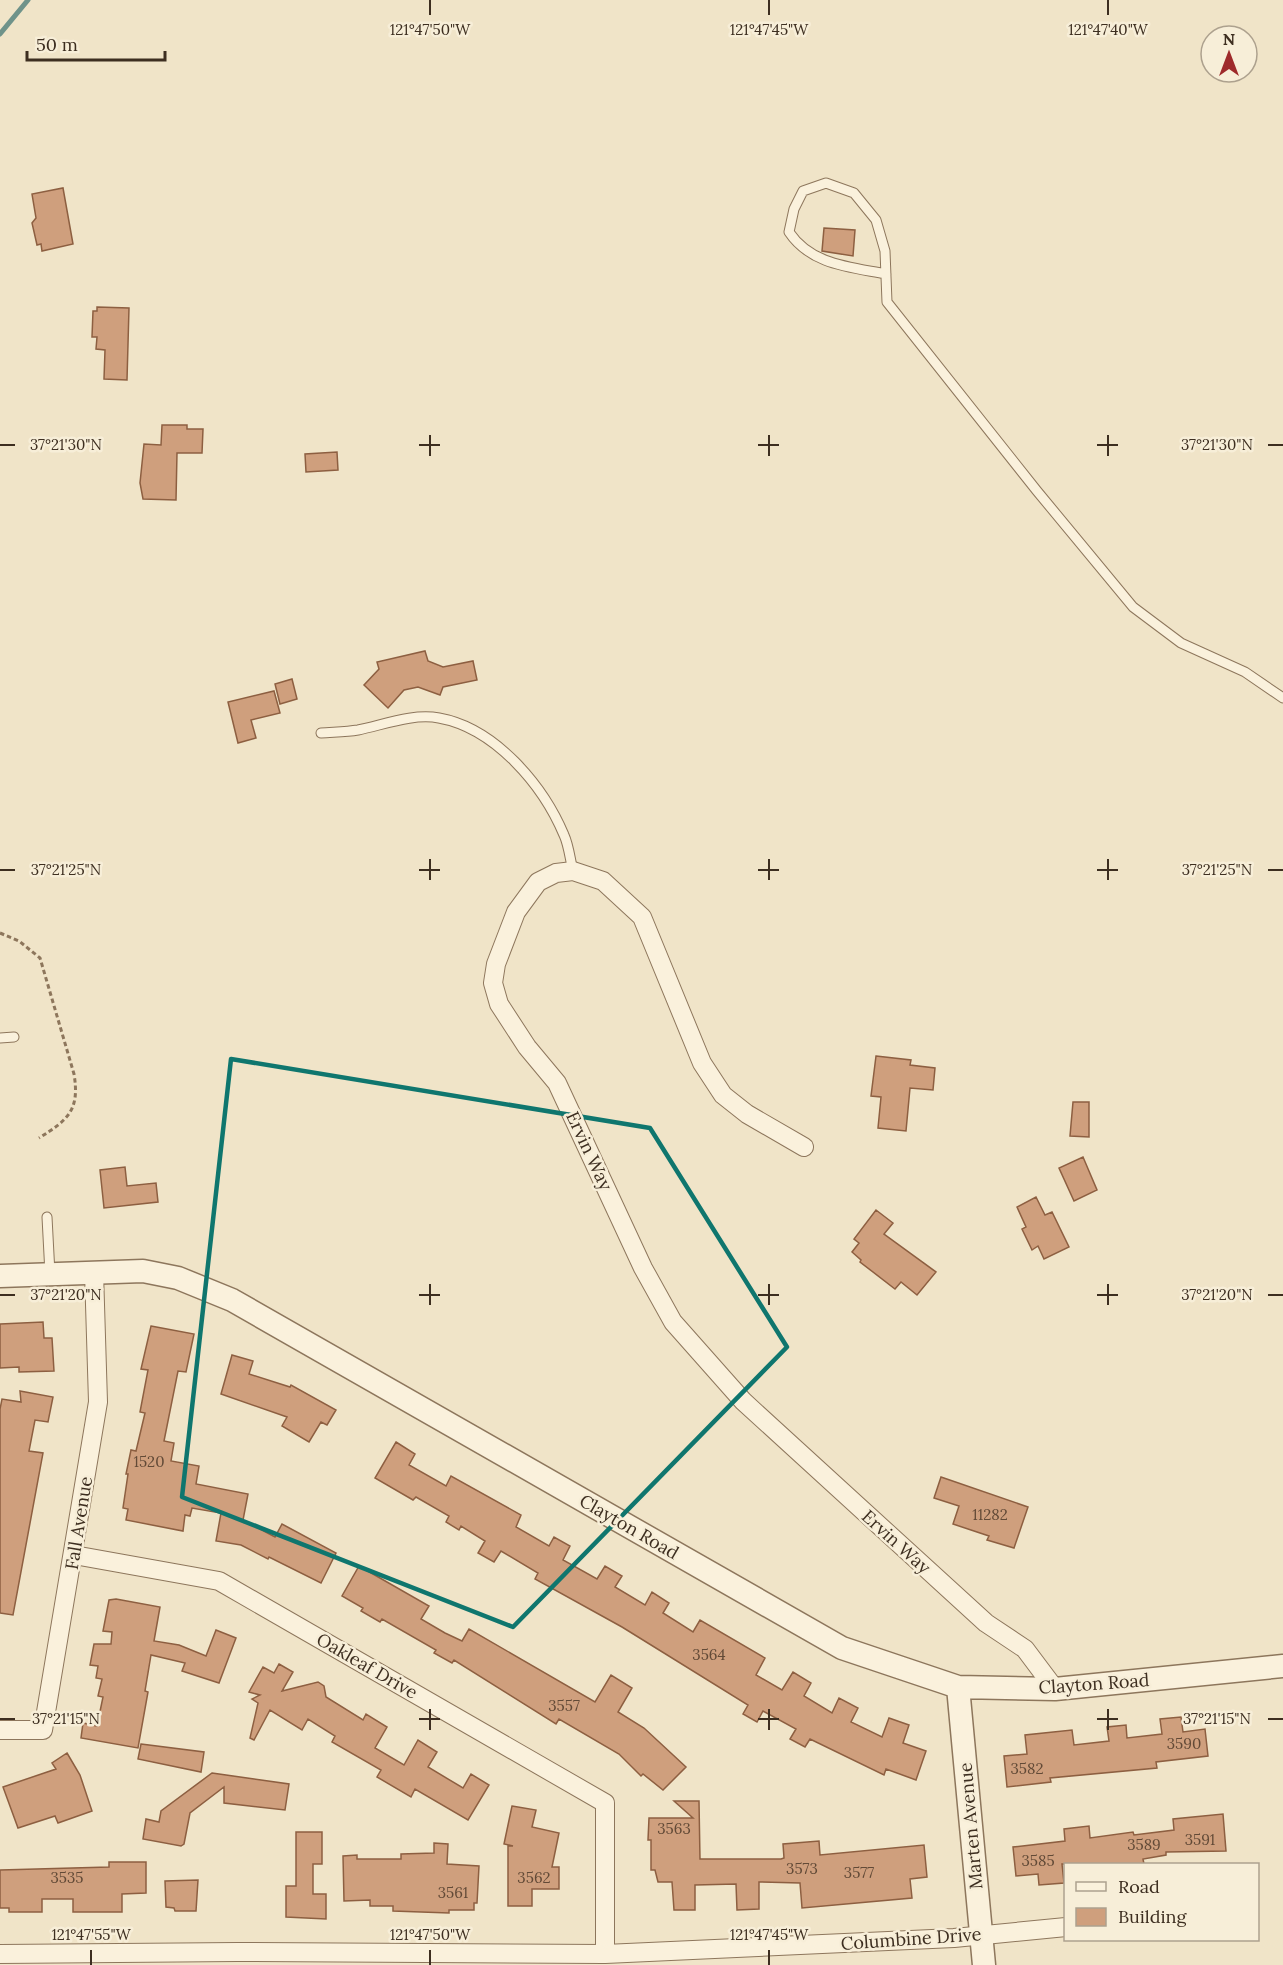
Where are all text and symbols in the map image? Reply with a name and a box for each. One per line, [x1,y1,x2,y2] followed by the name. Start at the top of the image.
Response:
[390,20,471,39] text: 121°47'50"W
[730,20,809,39] text: 121°47'45"W
[1068,20,1149,39] text: 121°47'40"W
[27,24,165,62] scale bar
[1199,24,1259,84] north arrow
[1223,29,1235,49] text: N
[36,33,78,56] text: 50 m
[30,435,102,454] text: 37°21'30"N
[1181,435,1253,454] text: 37°21'30"N
[31,860,101,879] text: 37°21'25"N
[1182,860,1252,879] text: 37°21'25"N
[561,1108,618,1194] street label: Ervin Way
[30,1285,102,1304] text: 37°21'20"N
[1181,1285,1253,1304] text: 37°21'20"N
[133,1452,165,1471] house number: 1520
[60,1474,97,1571] street label: Fall Avenue
[575,1489,683,1564] street label: Clayton Road
[857,1505,936,1579] street label: Ervin Way
[972,1505,1008,1524] house number: 11282
[313,1627,422,1704] street label: Oakleaf Drive
[692,1645,726,1664] house number: 3564
[1038,1668,1150,1699] street label: Clayton Road
[548,1696,580,1715] house number: 3557
[32,1709,100,1728] text: 37°21'15"N
[1183,1709,1251,1728] text: 37°21'15"N
[1167,1734,1201,1753] house number: 3590
[1010,1759,1044,1778] house number: 3582
[953,1761,988,1890] street label: Marten Avenue
[657,1819,691,1838] house number: 3563
[1185,1830,1215,1849] house number: 3591
[1127,1835,1161,1854] house number: 3589
[1021,1851,1055,1870] house number: 3585
[786,1859,818,1878] house number: 3573
[844,1863,874,1882] house number: 3577
[1064,1863,1259,1941] legend
[50,1868,84,1887] house number: 3535
[517,1868,551,1887] house number: 3562
[1118,1875,1160,1898] text: Road
[438,1883,468,1902] house number: 3561
[1118,1905,1188,1928] text: Building
[840,1922,982,1955] street label: Columbine Drive
[51,1925,132,1944] text: 121°47'55"W
[390,1925,471,1944] text: 121°47'50"W
[730,1925,809,1944] text: 121°47'45"W

